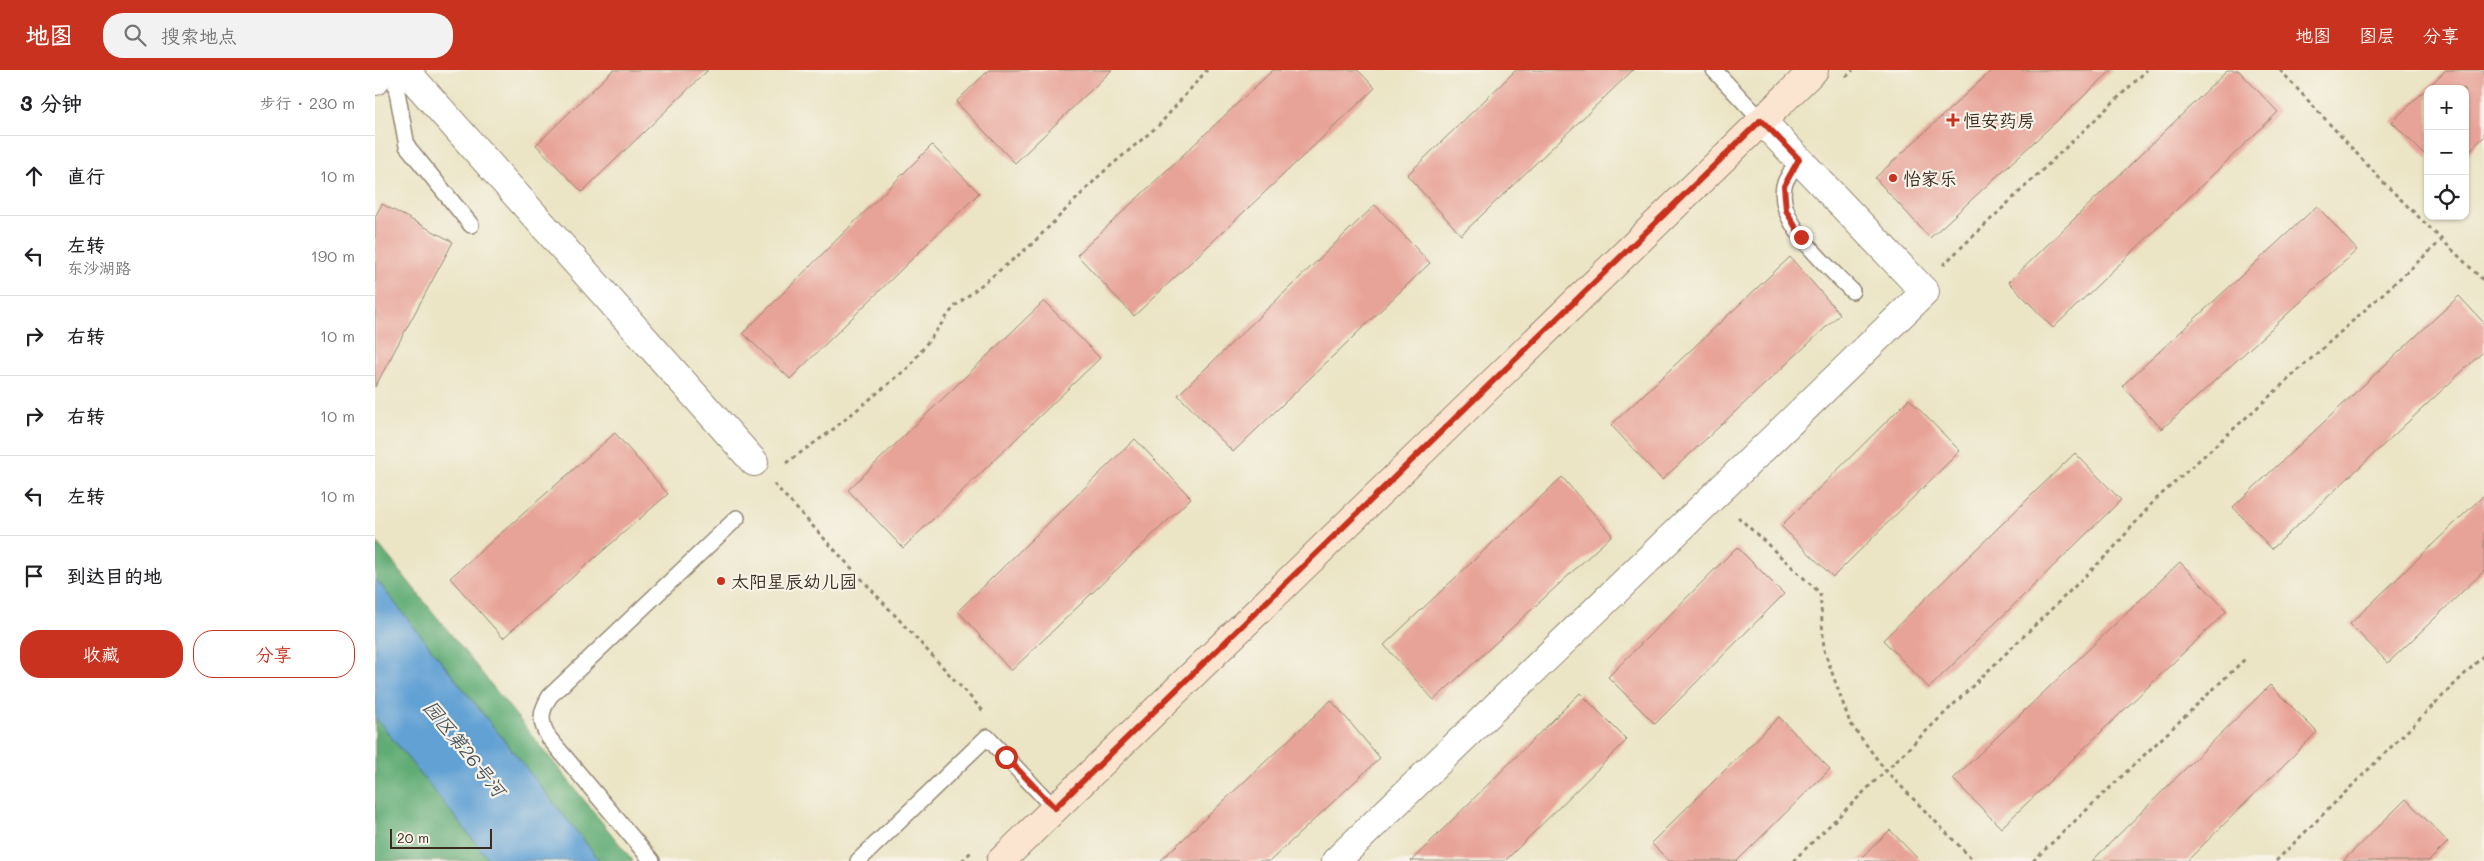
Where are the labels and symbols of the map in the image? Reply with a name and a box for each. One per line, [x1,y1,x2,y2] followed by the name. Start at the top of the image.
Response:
[1963,108,2035,132] place label: 恒安药房
[1947,114,1959,126] marker: 恒安药房
[1903,166,1957,190] place label: 怡家乐
[1887,172,1899,184] marker: 怡家乐
[1790,226,1813,249] route end
[731,569,857,593] place label: 太阳星辰幼儿园
[715,575,727,587] marker: 太阳星辰幼儿园
[418,695,513,804] water label: 园区第26号河
[995,746,1018,769] route start
[390,826,493,849] scale bar

